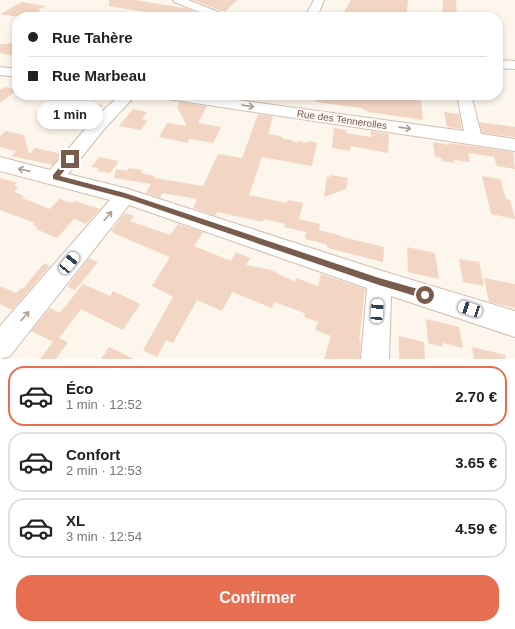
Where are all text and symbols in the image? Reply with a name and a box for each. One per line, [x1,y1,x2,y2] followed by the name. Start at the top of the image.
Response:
[52,29,133,46] text: Rue Tahère
[52,67,146,84] text: Rue Marbeau
[37,101,103,129] callout: 1 min
[241,102,254,110] one-way arrow
[53,107,87,122] text: 1 min
[296,108,388,131] street label: Rue des Tennerolles
[398,124,411,132] one-way arrow
[61,150,79,168] route end
[18,165,31,173] one-way arrow
[103,211,112,221] one-way arrow
[57,250,81,276] car
[416,286,434,304] route start
[370,299,384,323] car
[457,300,483,318] car
[20,311,29,322] one-way arrow
[18,378,54,414] icon: car
[66,380,94,397] text: Éco
[455,388,497,405] text: 2.70 €
[66,397,142,412] text: 1 min · 12:52
[18,444,54,480] icon: car
[66,446,120,463] text: Confort
[455,454,497,471] text: 3.65 €
[66,463,142,478] text: 2 min · 12:53
[18,510,54,546] icon: car
[66,512,85,529] text: XL
[455,520,497,537] text: 4.59 €
[66,529,142,544] text: 3 min · 12:54
[16,575,499,621] button: Confirmer

